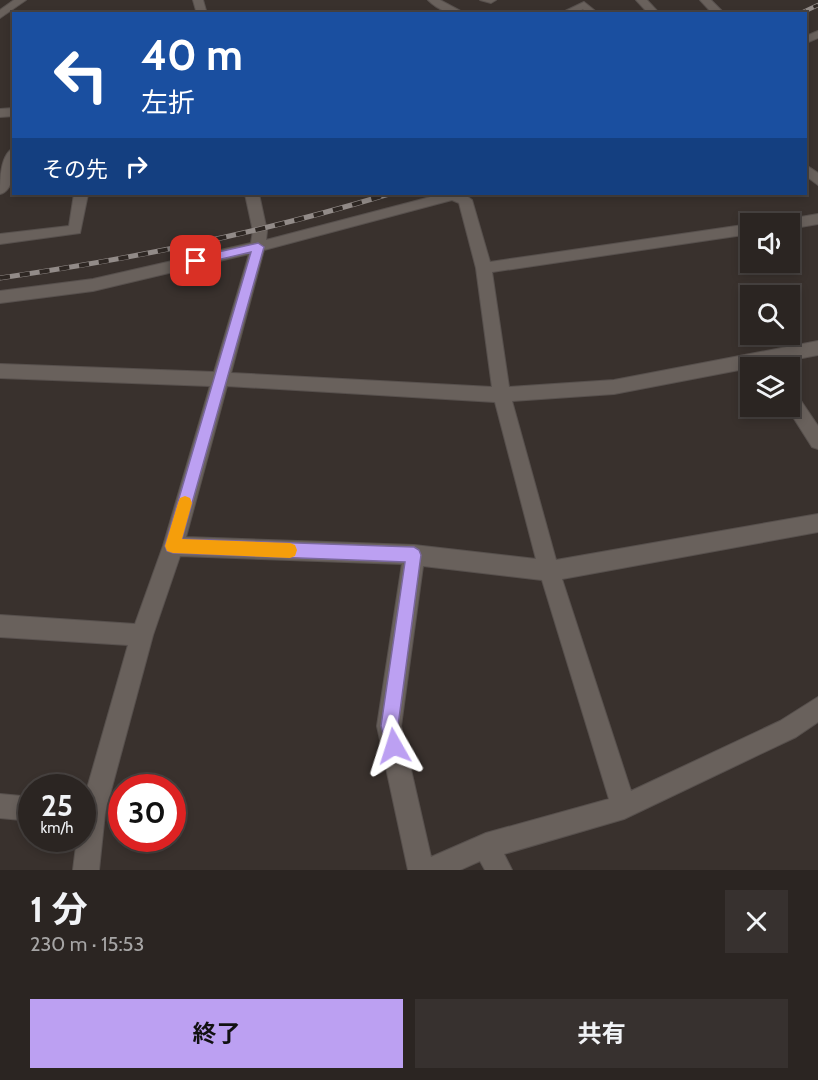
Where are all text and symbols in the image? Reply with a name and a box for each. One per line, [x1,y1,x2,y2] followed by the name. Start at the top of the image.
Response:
[141,29,243,81] text: 40 m
[42,36,120,114] icon: left
[141,86,195,119] text: 左折
[120,150,153,183] icon: right
[42,156,108,183] text: その先
[740,213,800,417] map controls
[740,213,800,273] button: sound
[170,235,221,286] pin
[179,244,212,277] icon: arrive
[740,285,800,345] button: search
[740,357,800,417] button: layers
[362,714,426,778] position arrow
[108,774,186,852] speed limit sign: 30
[41,787,73,824] text: 25
[41,819,73,837] text: km/h
[30,887,87,931] text: 1 分
[725,890,788,953] button: close
[30,932,144,956] text: 230 m · 15:53
[30,999,403,1068] button: 終了
[415,999,788,1068] button: 共有

